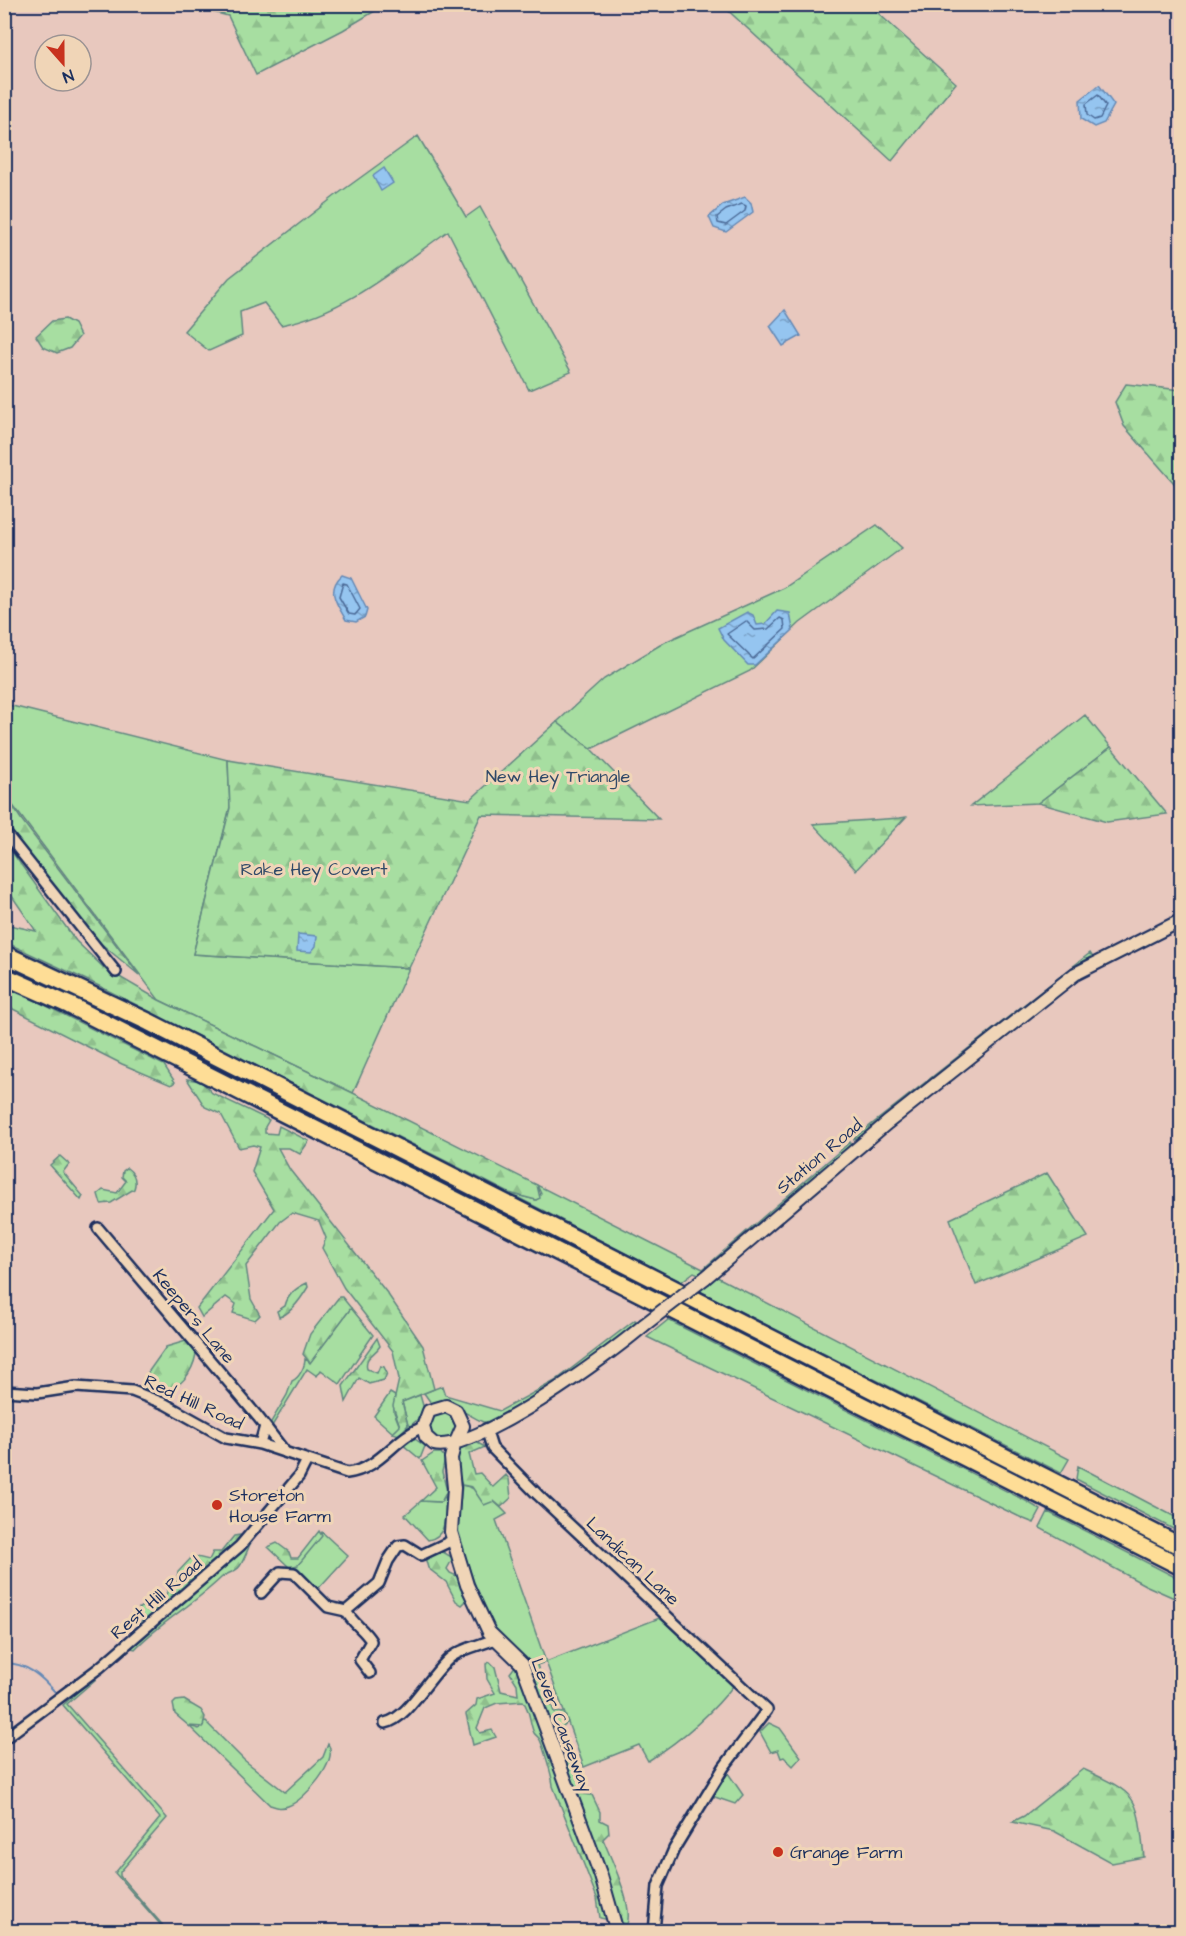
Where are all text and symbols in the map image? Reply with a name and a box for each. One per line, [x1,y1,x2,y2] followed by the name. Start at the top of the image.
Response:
[33,33,93,93] north arrow
[59,64,77,88] text: N
[486,764,630,790] park label: New Hey Triangle
[241,857,388,883] park label: Rake Hey Covert
[771,1113,868,1200] street label: Station Road
[147,1264,241,1369] street label: Keepers Lane
[140,1369,247,1436] street label: Red Hill Road
[229,1483,331,1529] place label: Storeton House Farm
[210,1498,224,1512] marker: Storeton House Farm
[580,1511,685,1611] street label: Landican Lane
[105,1552,208,1645] street label: Rest Hill Road
[524,1654,599,1796] street label: Lever Causeway
[790,1840,902,1866] place label: Grange Farm
[771,1845,785,1859] marker: Grange Farm

